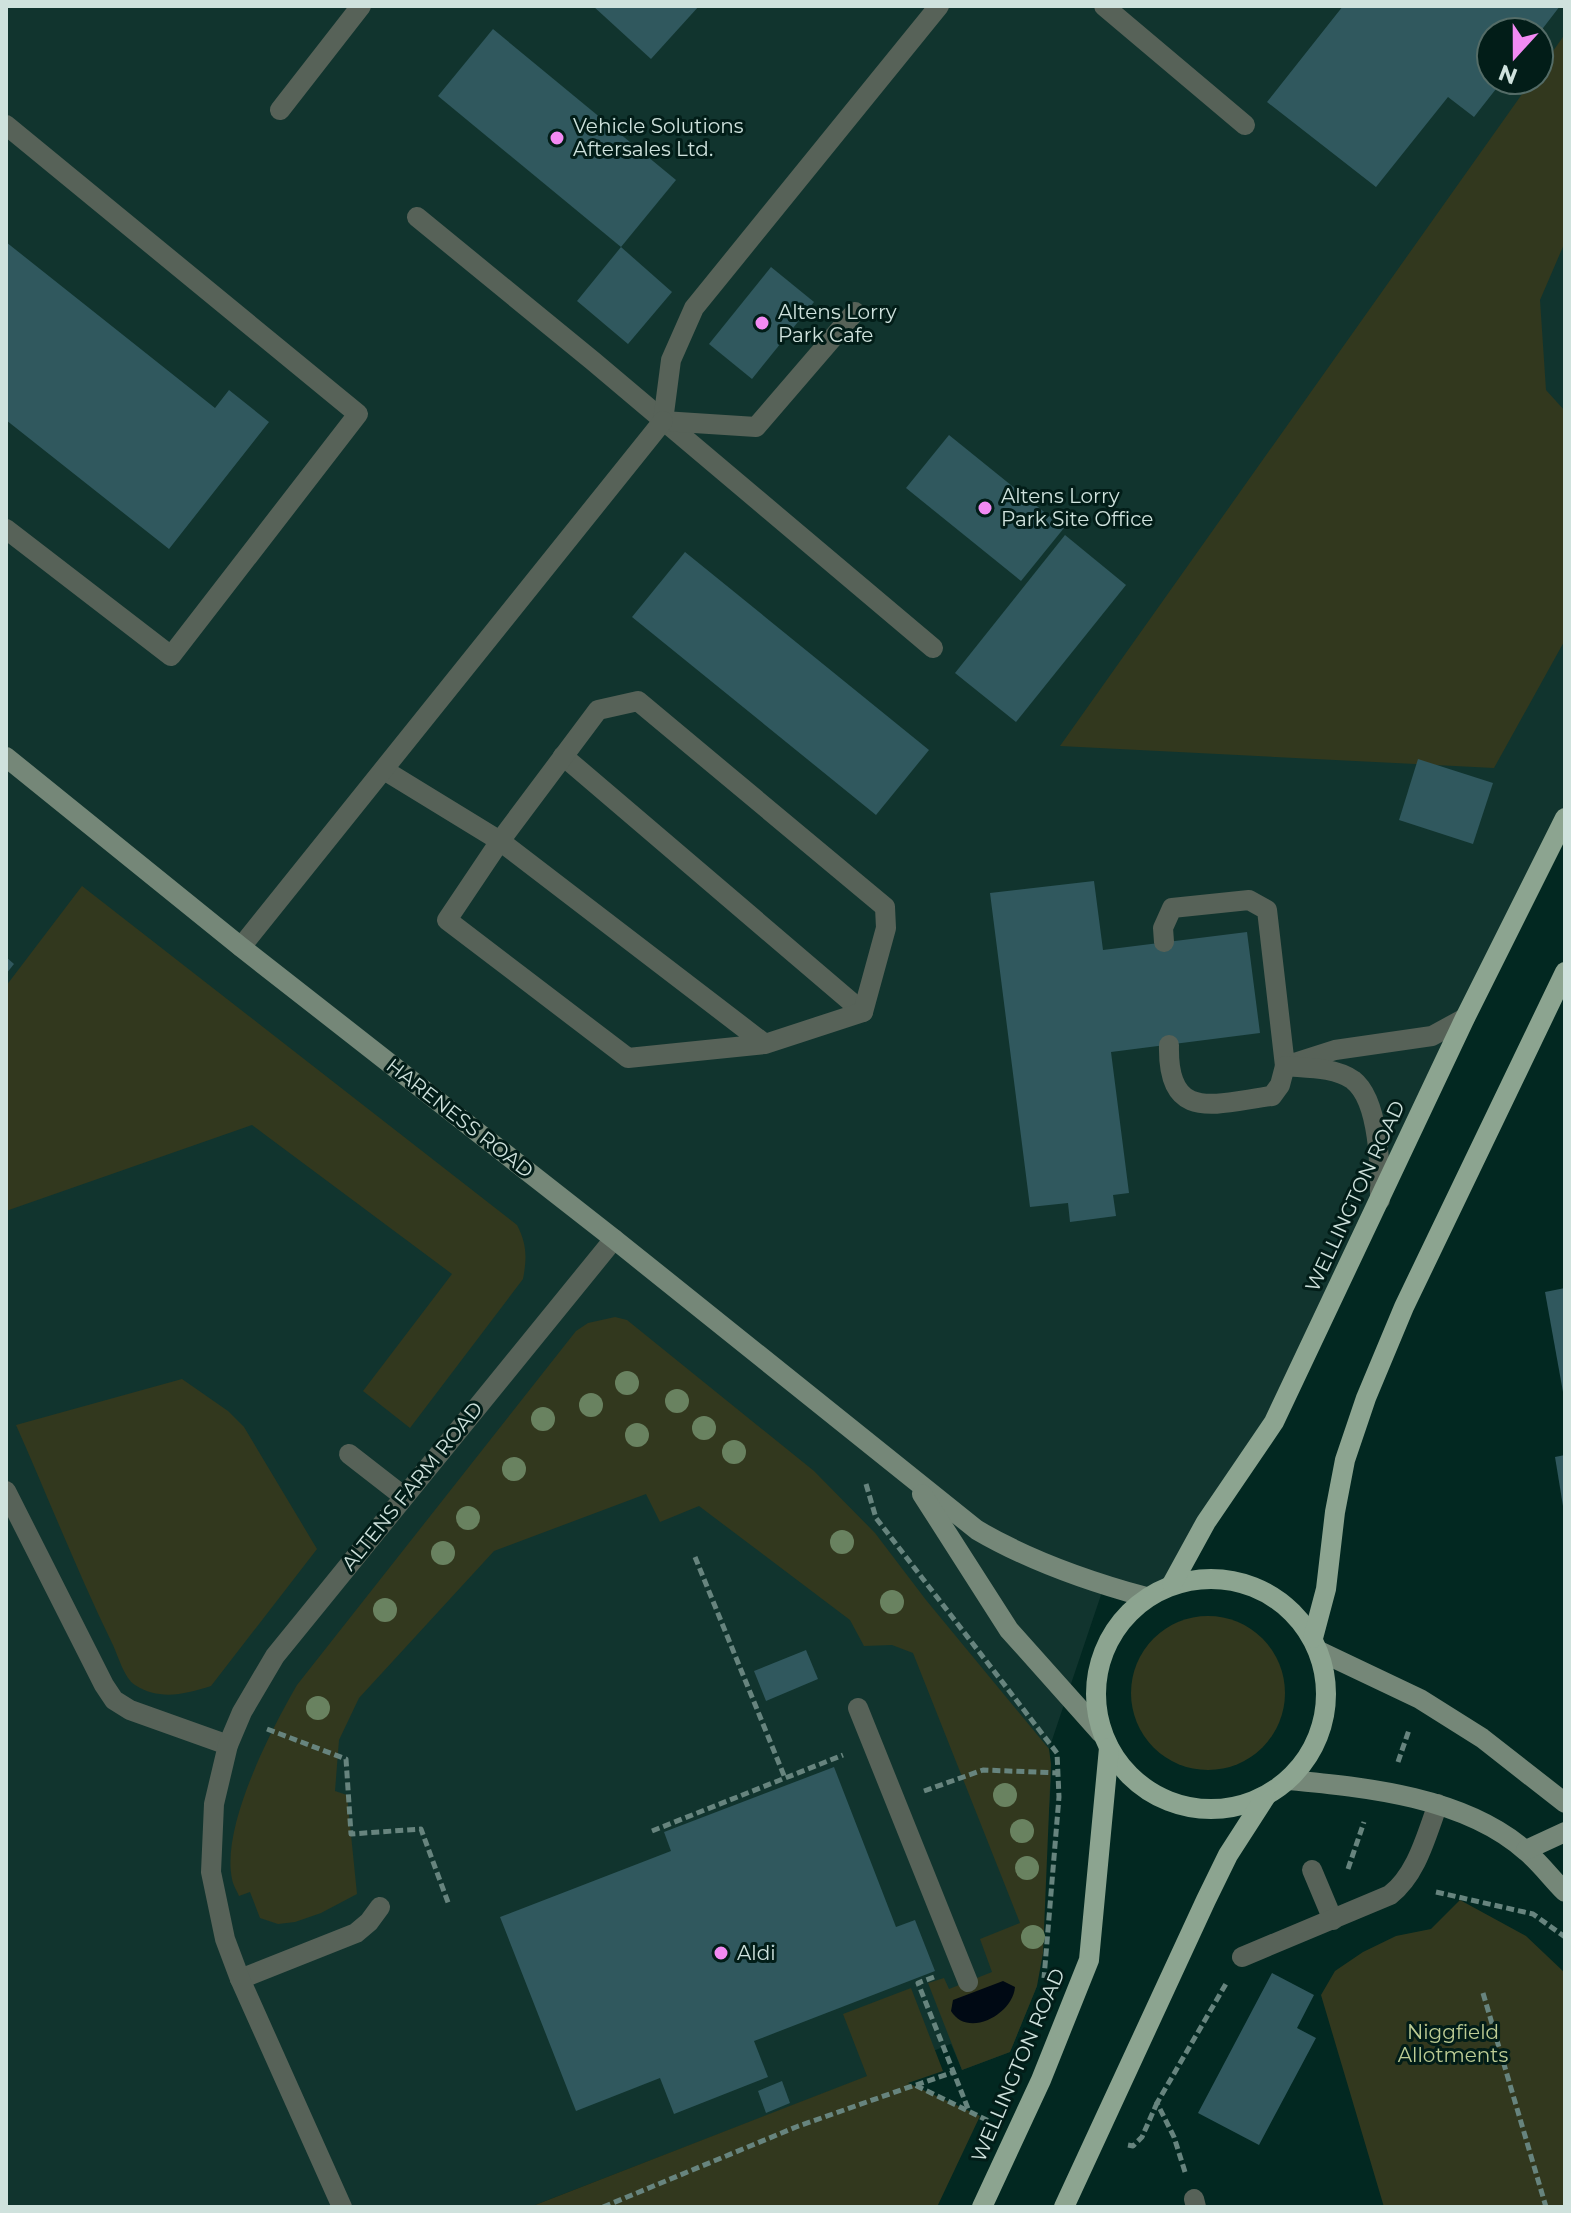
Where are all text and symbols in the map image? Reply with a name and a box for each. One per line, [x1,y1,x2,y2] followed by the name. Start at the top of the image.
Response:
[1475,16,1555,96] north arrow
[1495,58,1521,90] text: N
[573,114,744,161] place label: Vehicle Solutions Aftersales Ltd.
[548,129,566,147] marker: Vehicle Solutions Aftersales Ltd.
[778,300,897,347] place label: Altens Lorry Park Cafe
[753,314,771,332] marker: Altens Lorry Park Cafe
[1001,484,1153,531] place label: Altens Lorry Park Site Office
[976,499,994,517] marker: Altens Lorry Park Site Office
[382,1053,538,1183] street label: HARENESS ROAD
[1300,1097,1410,1295] street label: WELLINGTON ROAD
[337,1397,487,1575] street label: ALTENS FARM ROAD
[737,1941,776,1965] place label: Aldi
[712,1944,730,1962] marker: Aldi
[966,1965,1070,2165] street label: WELLINGTON ROAD
[1398,2020,1508,2067] park label: Niggfield Allotments

